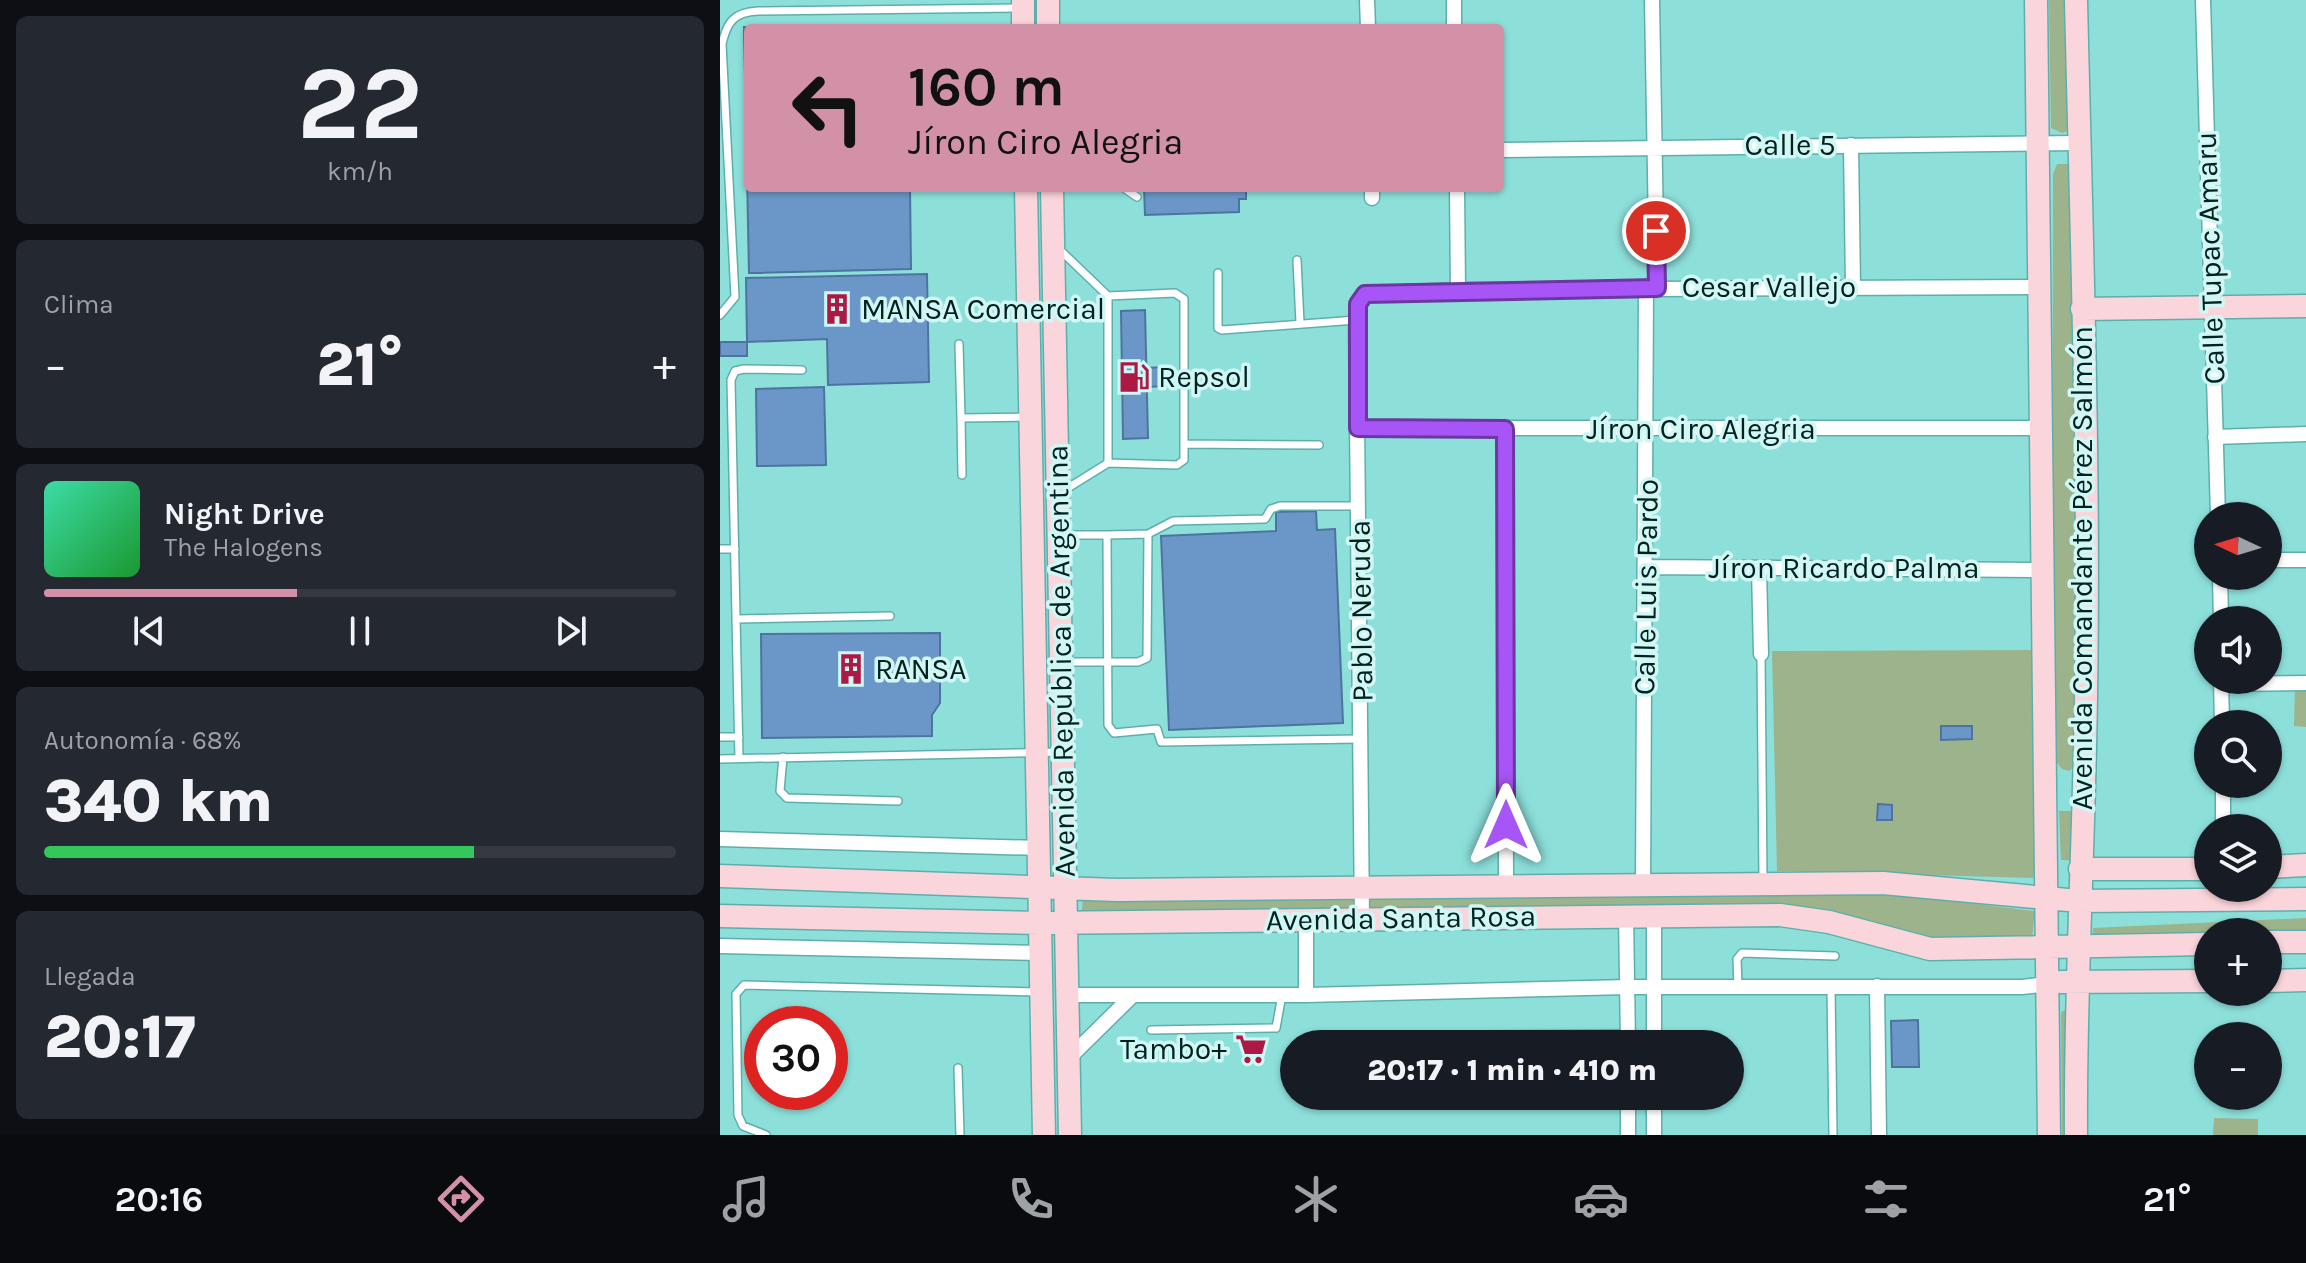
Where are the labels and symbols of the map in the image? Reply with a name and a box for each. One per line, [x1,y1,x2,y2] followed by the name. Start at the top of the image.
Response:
[1744,127,1836,163] street label: Calle 5
[2188,131,2232,385] street label: Calle Tupac Amaru
[1622,197,1690,265] pin
[1682,269,1856,305] street label: Cesar Vallejo
[861,291,1105,327] place label: MANSA Comercial
[820,292,854,326] building icon: MANSA Comercial
[2064,326,2100,810] street label: Avenida Comandante Pérez Salmón
[1158,359,1250,395] place label: Repsol
[1117,360,1151,394] fuel station icon: Repsol
[1586,411,1816,447] street label: Jíron Ciro Alegria
[1039,445,1083,877] street label: Avenida República de Argentina
[1626,478,1666,696] street label: Calle Luis Pardo
[2194,502,2282,590] north arrow
[1341,520,1381,702] street label: Pablo Neruda
[1708,550,1980,586] street label: Jíron Ricardo Palma
[875,651,967,687] place label: RANSA
[834,652,868,686] building icon: RANSA
[1464,783,1548,867] position arrow
[1266,898,1536,938] street label: Avenida Santa Rosa
[744,1006,848,1110] speed limit sign: 30
[1120,1031,1227,1067] place label: Tambo+
[1234,1032,1268,1066] supermarket icon: Tambo+

